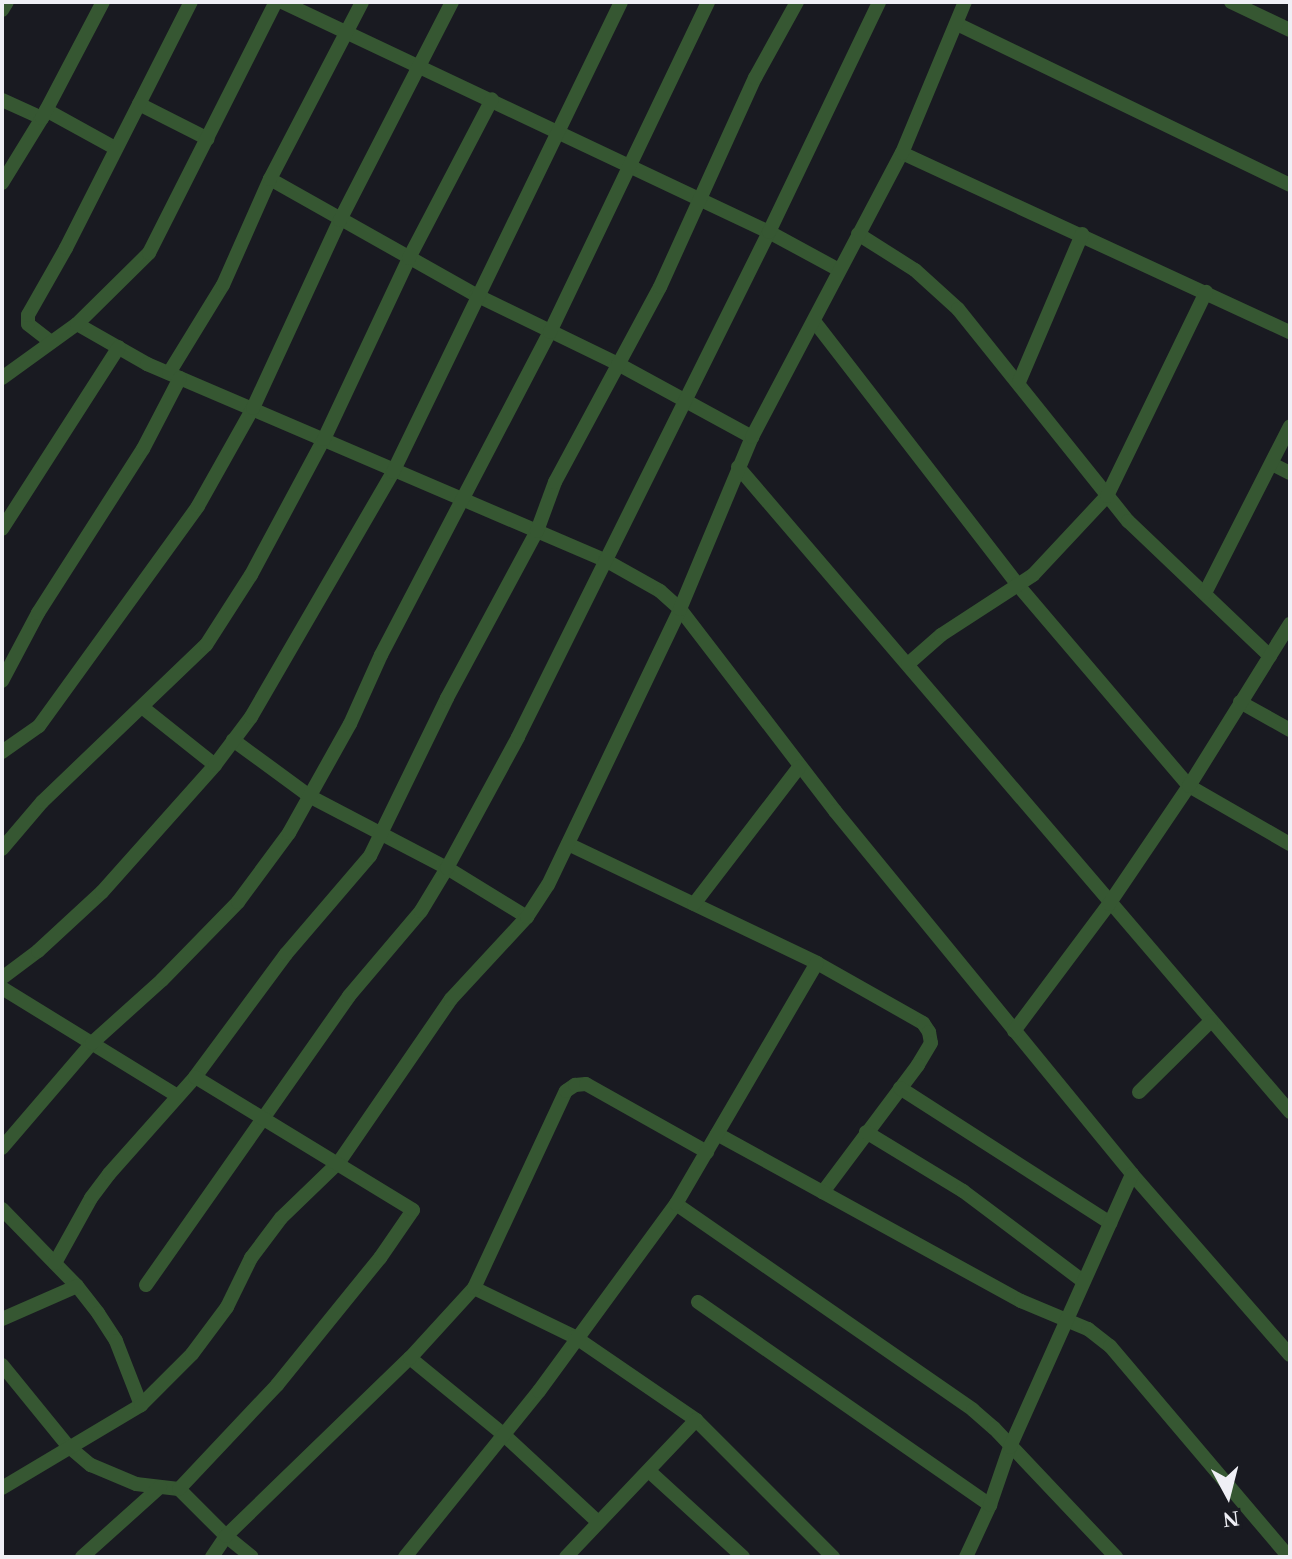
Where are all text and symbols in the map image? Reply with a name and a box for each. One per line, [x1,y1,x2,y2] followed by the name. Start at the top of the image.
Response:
[1188,1455,1268,1535] north arrow
[1222,1506,1240,1533] text: N

